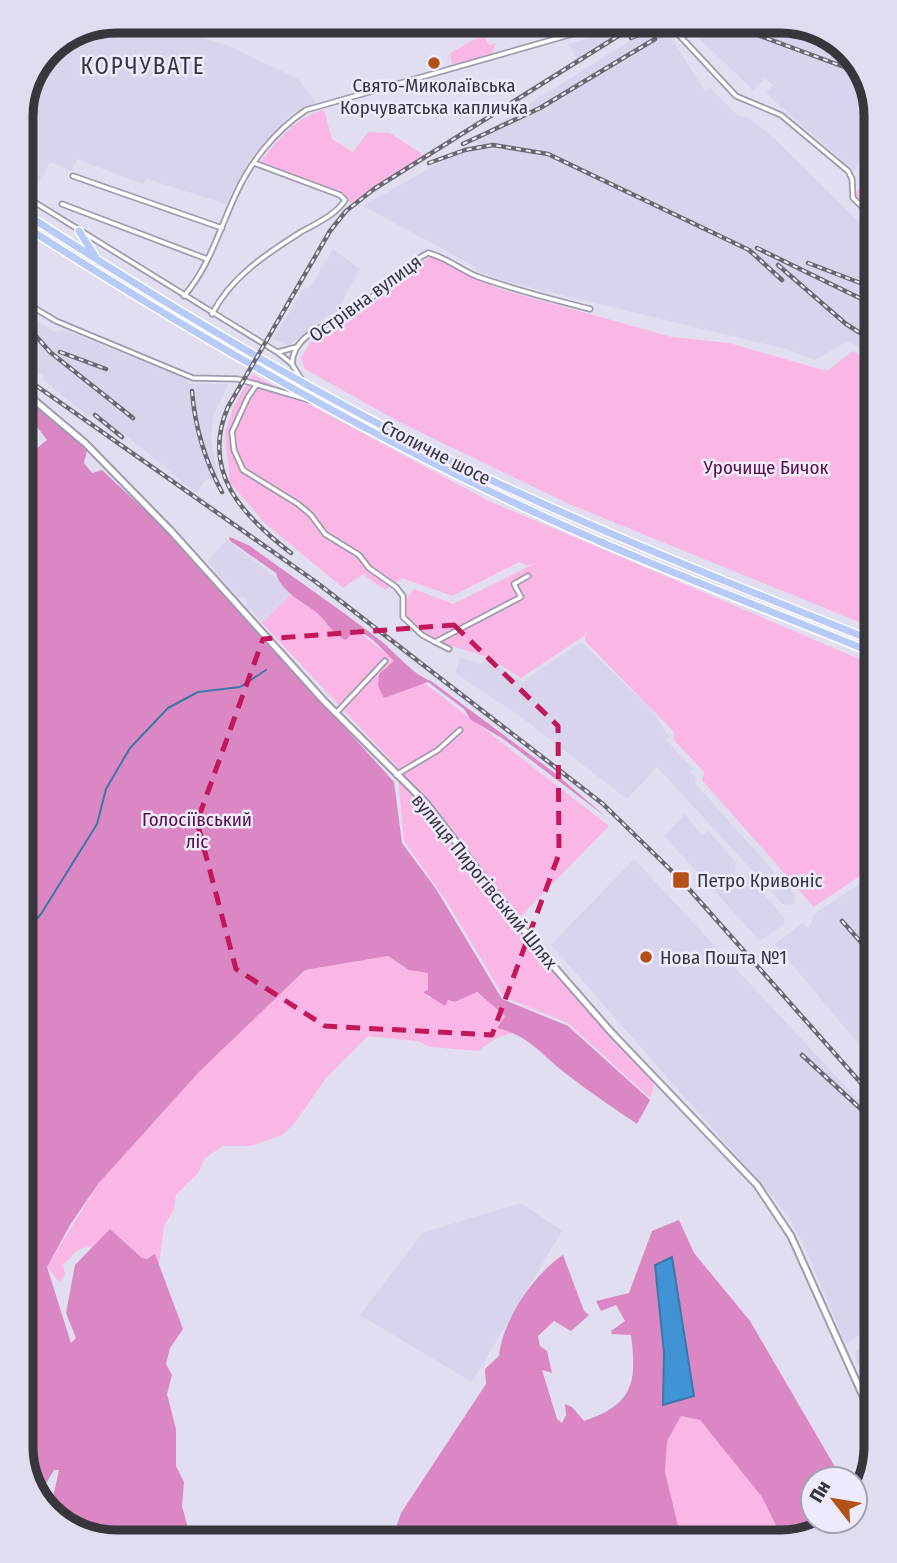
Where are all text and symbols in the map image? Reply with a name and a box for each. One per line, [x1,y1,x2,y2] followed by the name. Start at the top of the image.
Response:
[80,52,206,80] district label: КОРЧУВАТЕ
[426,55,442,71] marker: Свято-Миколаївська Корчуватська капличка
[340,74,528,119] place label: Свято-Миколаївська Корчуватська капличка
[305,250,426,347] street label: Острівна вулиця
[377,415,494,490] street label: Столичне шосе
[703,456,828,479] park label: Урочище Бичок
[407,789,563,974] street label: вулиця Пирогівський Шлях
[142,808,252,853] park label: Голосіївський ліс
[697,869,823,892] place label: Петро Кривоніс
[671,870,691,890] marker: Петро Кривоніс
[660,946,787,969] place label: Нова Пошта №1
[638,949,654,965] marker: Нова Пошта №1
[799,1465,869,1535] north arrow
[804,1476,835,1507] text: Пн

